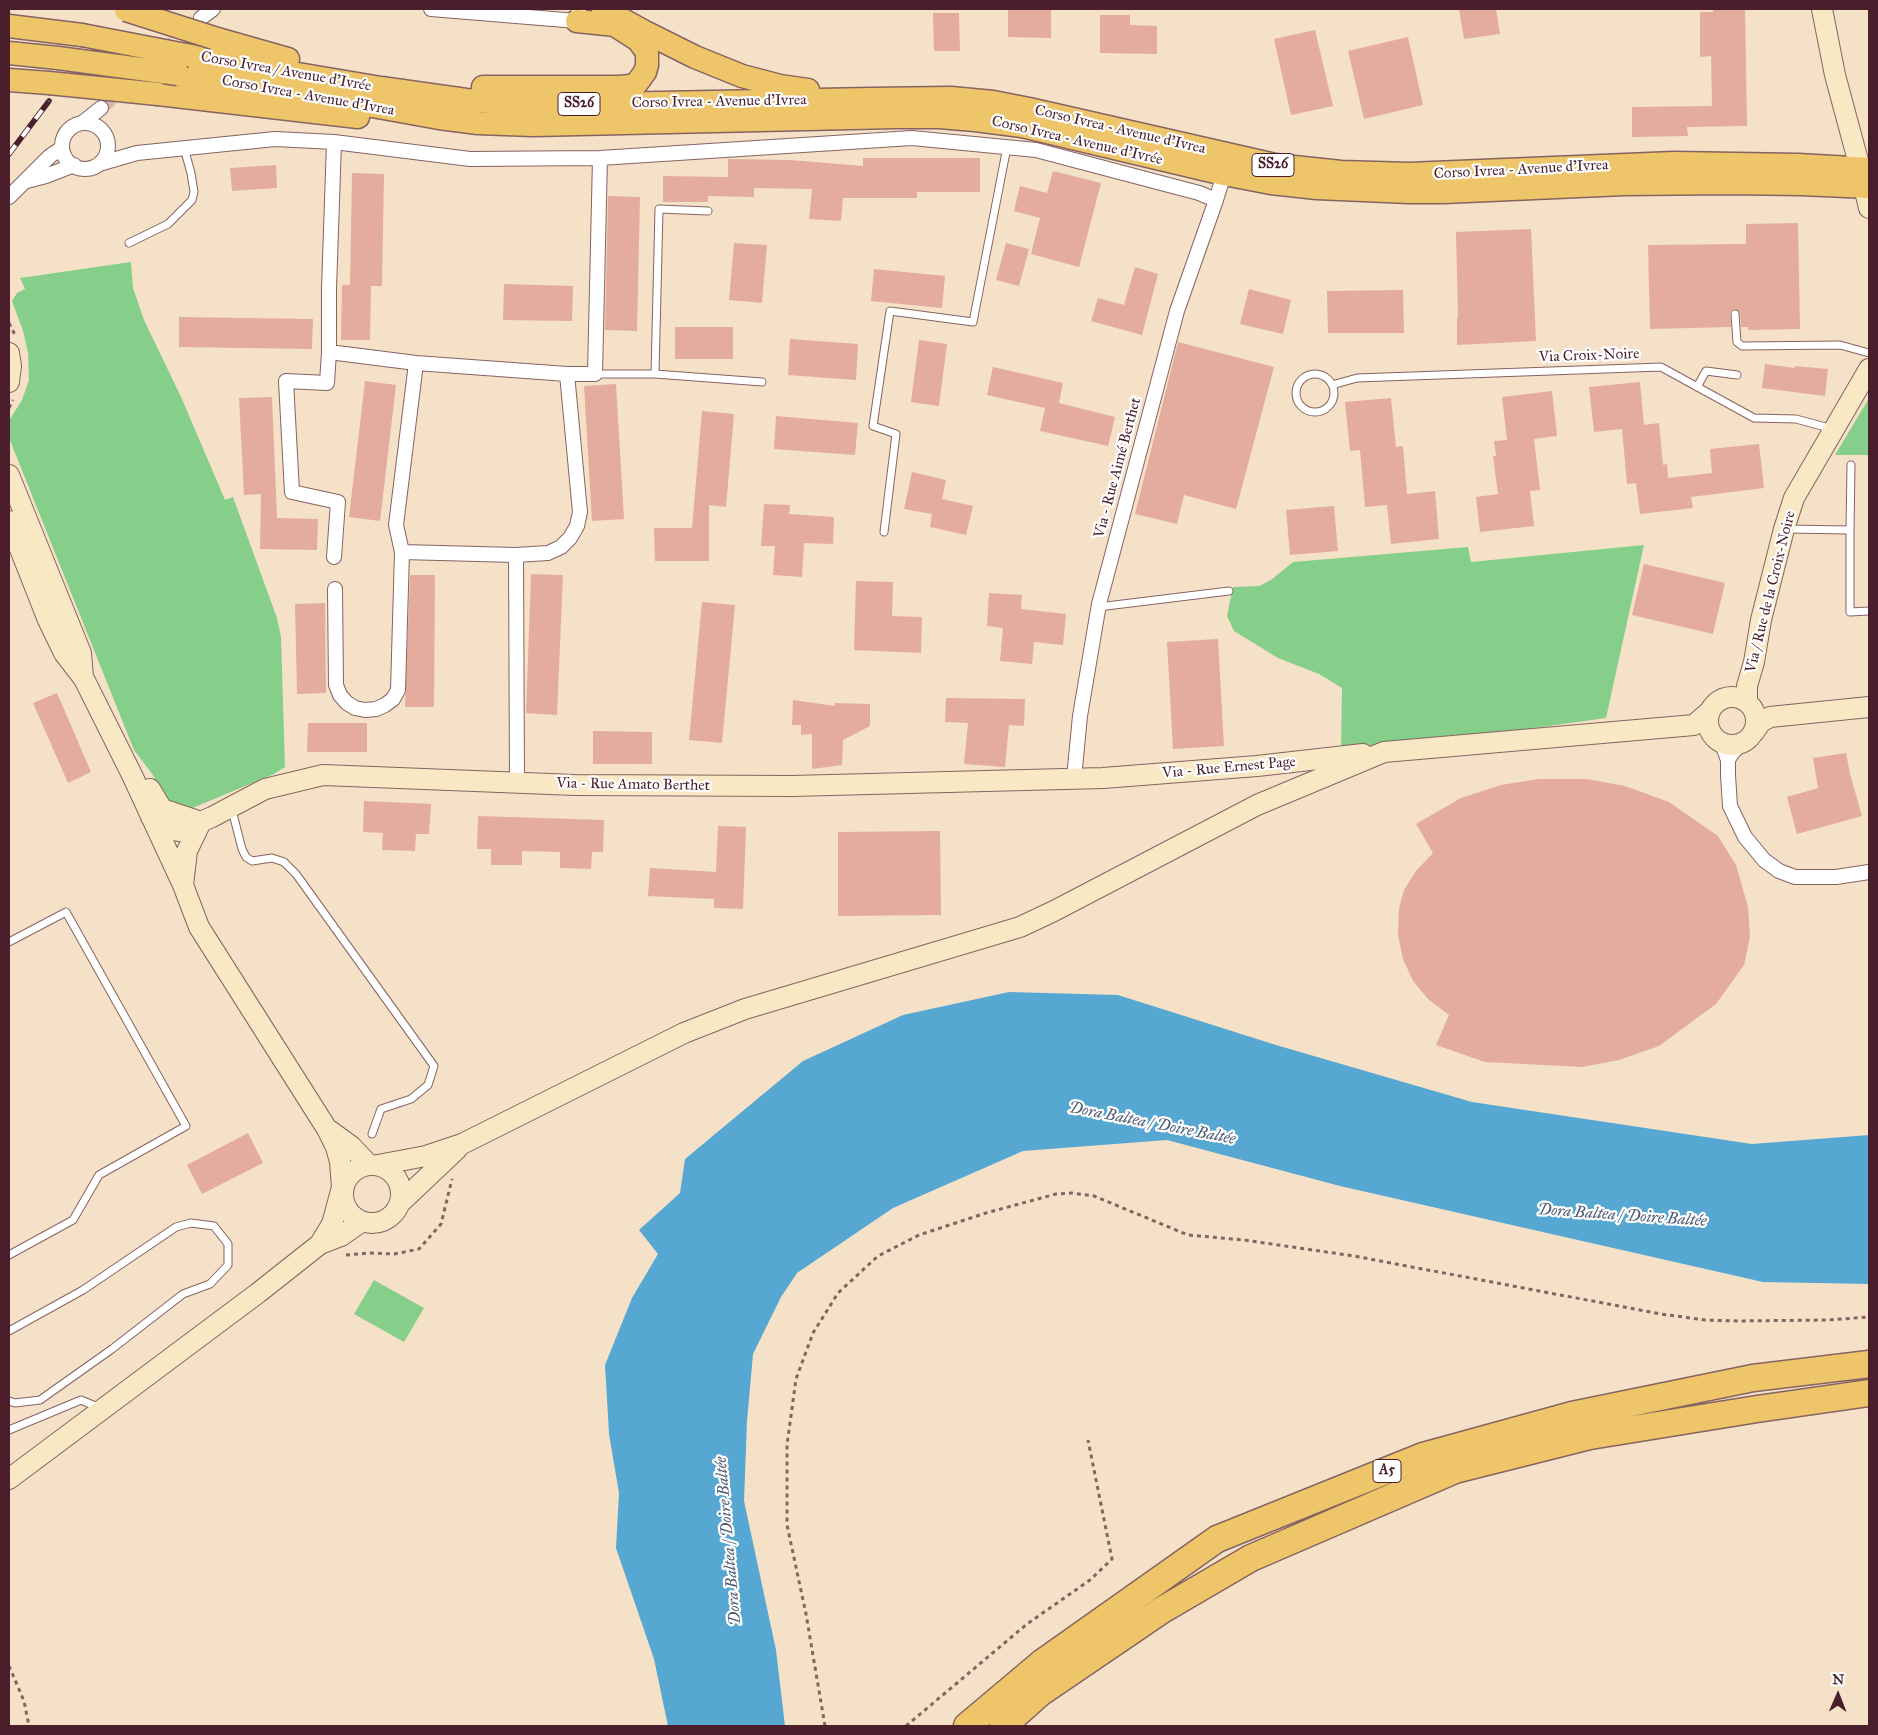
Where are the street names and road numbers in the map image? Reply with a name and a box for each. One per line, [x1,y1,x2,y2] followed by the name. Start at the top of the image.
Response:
[199,48,373,96] street label: Corso Ivrea / Avenue d'Ivrée
[220,72,396,120] street label: Corso Ivrea - Avenue d'Ivrea
[631,91,807,113] street label: Corso Ivrea - Avenue d'Ivrea
[558,92,600,116] road number: SS26
[1033,102,1207,158] street label: Corso Ivrea - Avenue d'Ivrea
[990,113,1164,169] street label: Corso Ivrea - Avenue d'Ivrée
[1252,154,1294,176] road number: SS26
[1433,156,1609,184] street label: Corso Ivrea - Avenue d'Ivrea
[1538,345,1640,367] street label: Via Croix-Noire
[1091,396,1145,540] street label: Via - Rue Aimé Berthet
[1742,509,1800,675] street label: Via / Rue de la Croix-Noire
[1161,753,1297,783] street label: Via - Rue Ernest Page
[556,775,710,795] street label: Via - Rue Amato Berthet
[1373,1460,1401,1482] road number: A5

